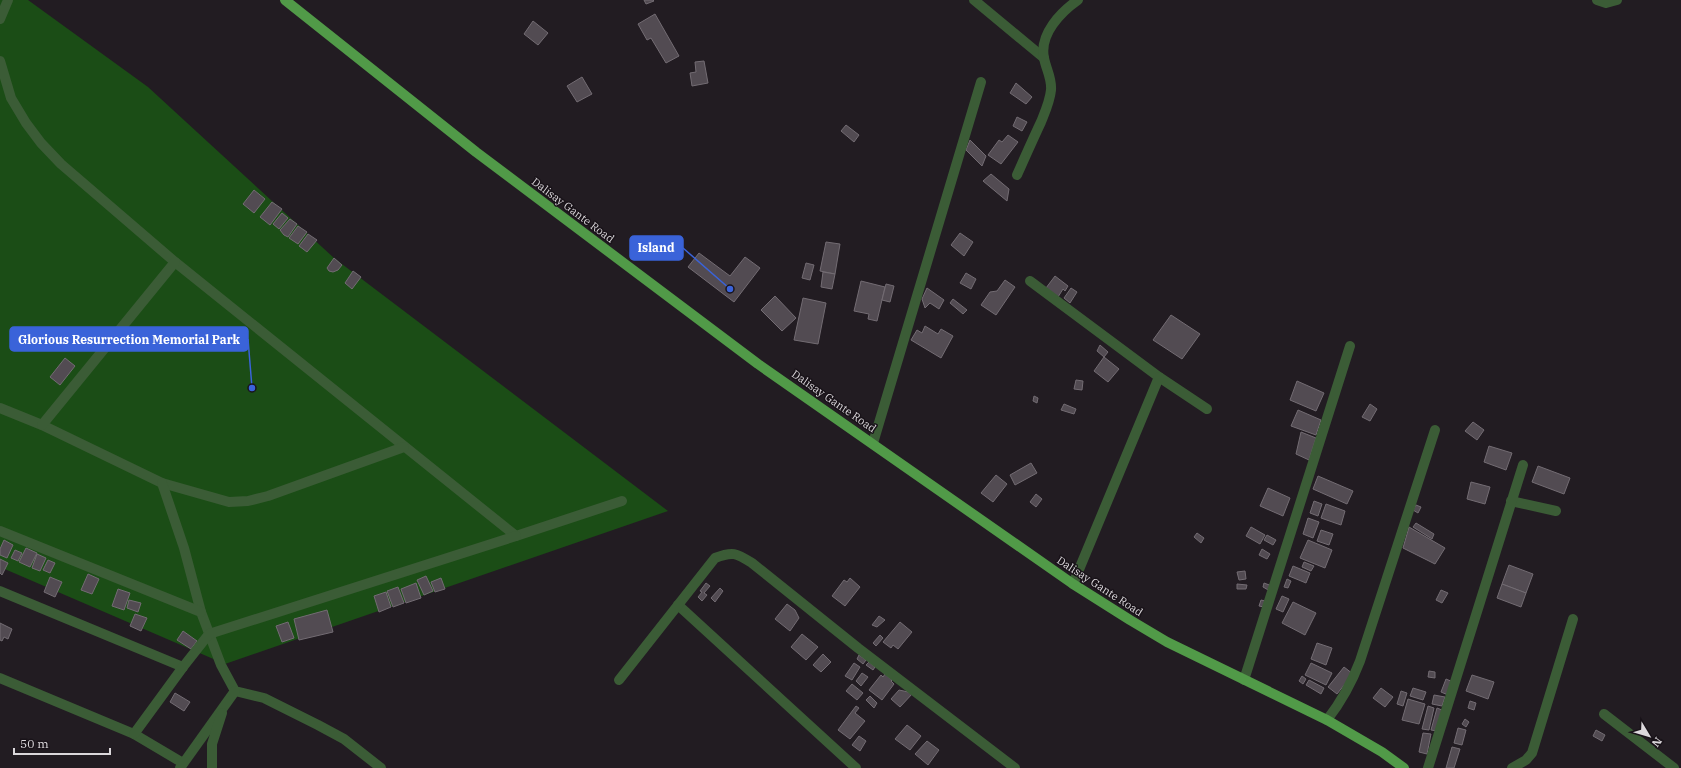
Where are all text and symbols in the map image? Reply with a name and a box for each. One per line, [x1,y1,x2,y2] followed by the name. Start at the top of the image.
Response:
[529,174,617,246] street label: Dalisay Gante Road
[630,236,683,260] callout: Island
[638,240,675,255] text: Island
[10,327,248,351] callout: Glorious Resurrection Memorial Park
[18,332,241,347] text: Glorious Resurrection Memorial Park
[789,367,879,436] street label: Dalisay Gante Road
[1054,553,1146,619] street label: Dalisay Gante Road
[1629,716,1669,756] north arrow
[14,730,110,756] scale bar
[1649,734,1665,750] text: N
[20,736,49,751] text: 50 m

